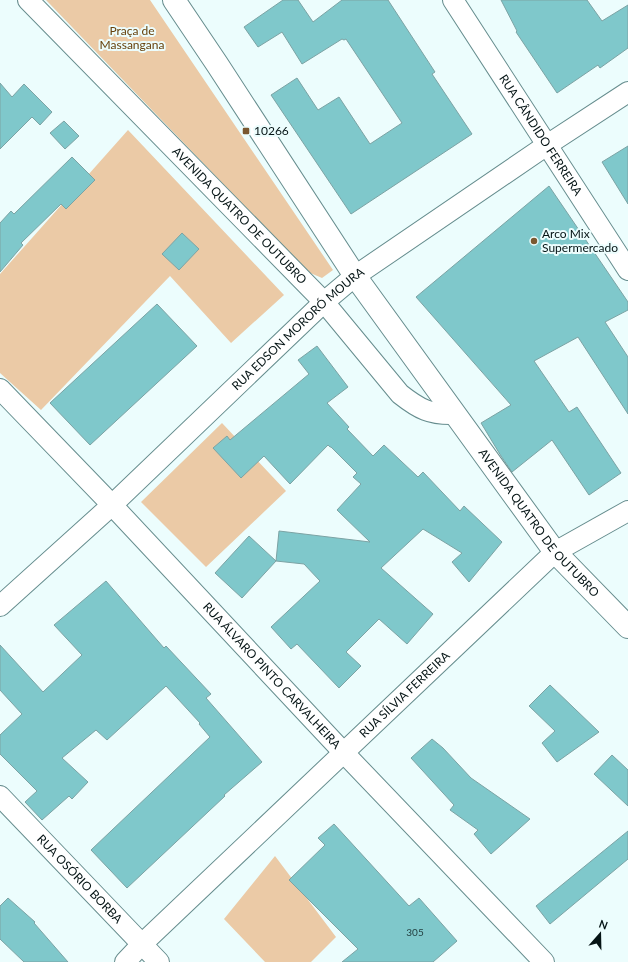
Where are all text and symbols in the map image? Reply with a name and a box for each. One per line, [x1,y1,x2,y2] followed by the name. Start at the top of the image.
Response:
[100,23,164,52] park label: Praça de Massangana
[496,71,586,199] street label: RUA CÂNDIDO FERREIRA
[254,123,289,138] place label: 10266
[241,126,251,136] marker: 10266
[169,144,310,287] street label: AVENIDA QUATRO DE OUTUBRO
[542,226,618,255] place label: Arco Mix Supermercado
[529,236,539,246] marker: Arco Mix Supermercado
[228,264,368,393] street label: RUA EDSON MORORÓ MOURA
[475,445,603,600] street label: AVENIDA QUATRO DE OUTUBRO
[200,599,345,752] street label: RUA ÁLVARO PINTO CARVALHEIRA
[356,647,453,741] street label: RUA SÍLVIA FERREIRA
[34,831,126,927] street label: RUA OSÓRIO BORBA
[580,914,620,954] north arrow
[597,917,610,932] text: N
[406,926,424,938] house number: 305

